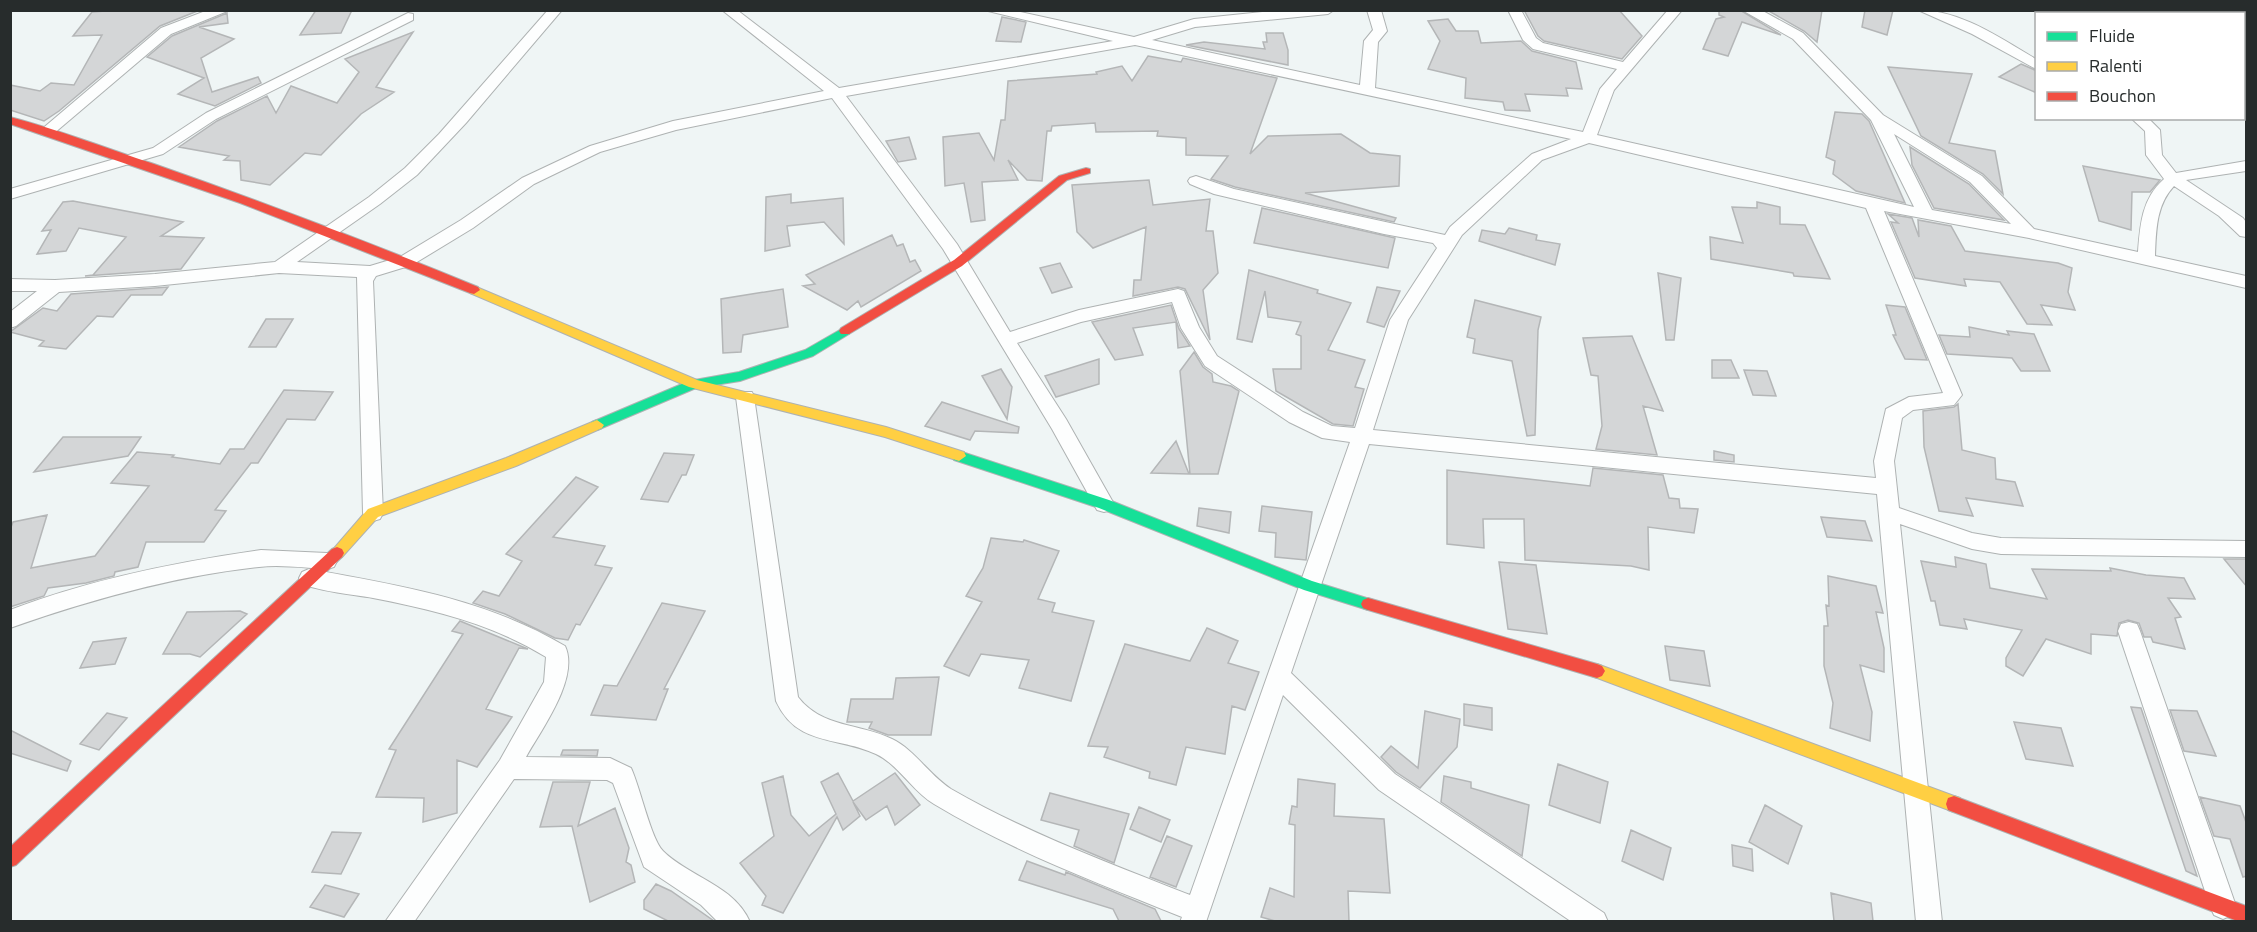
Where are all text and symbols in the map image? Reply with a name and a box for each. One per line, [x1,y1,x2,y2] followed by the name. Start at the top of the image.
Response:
[2035,12,2245,120] legend
[2089,22,2135,49] text: Fluide
[2089,52,2142,79] text: Ralenti
[2089,82,2156,109] text: Bouchon

